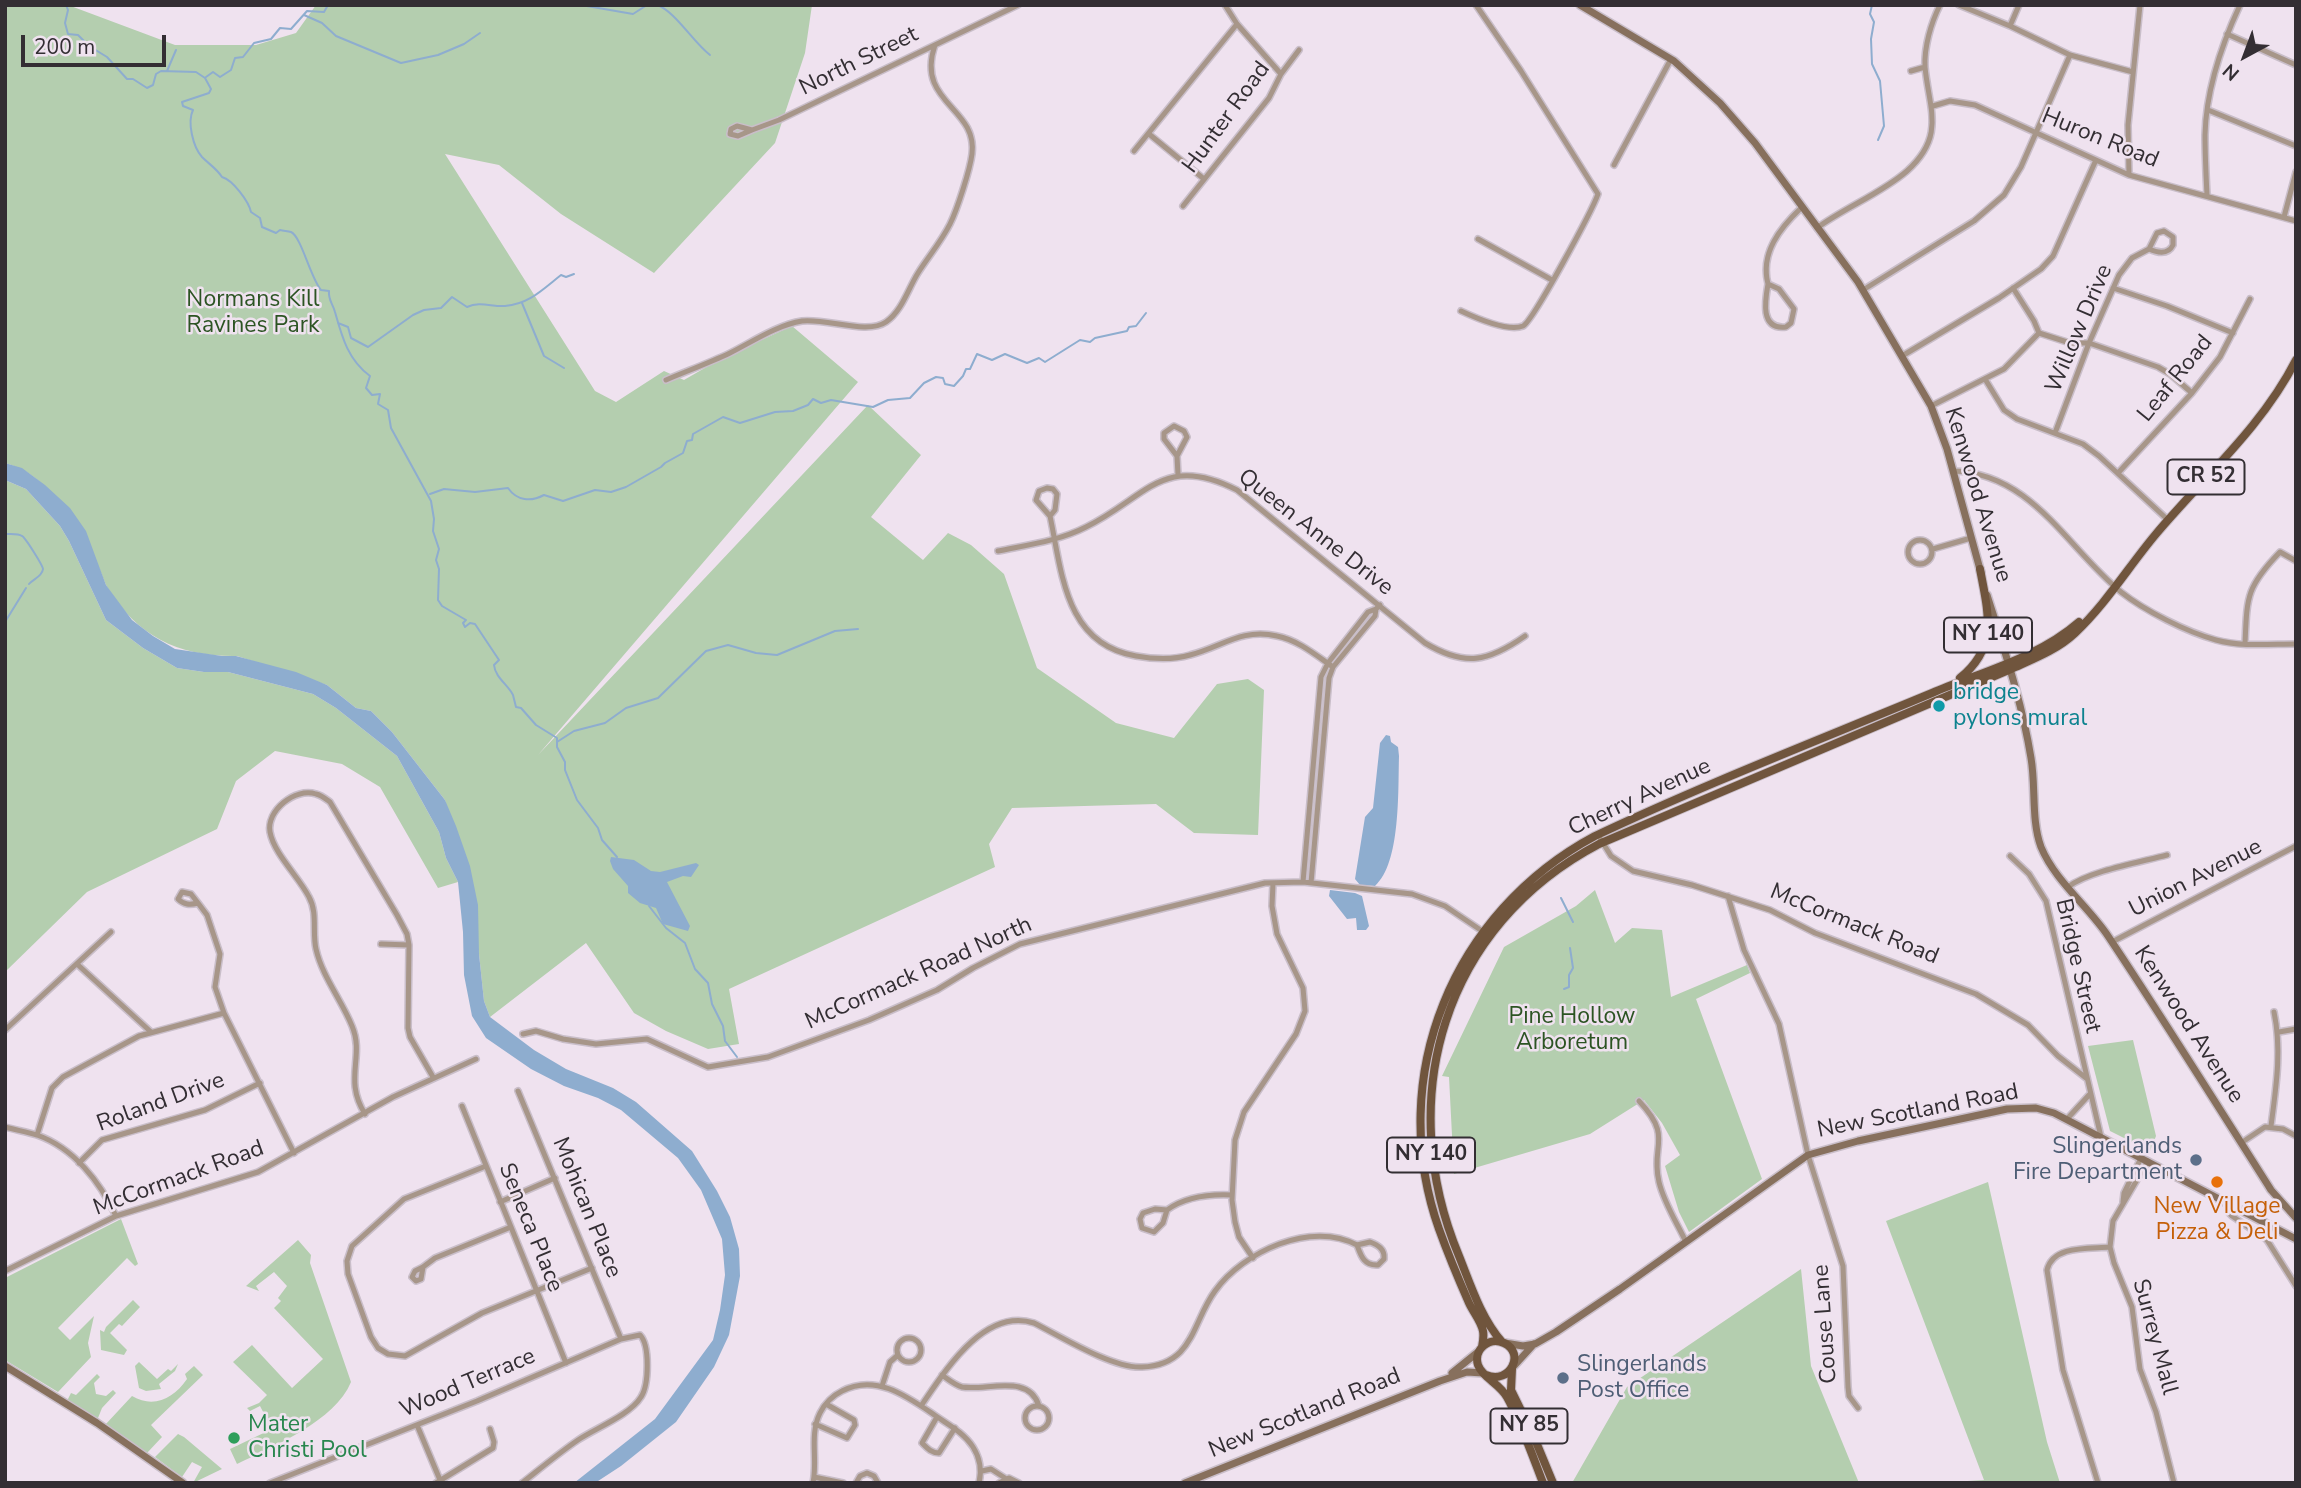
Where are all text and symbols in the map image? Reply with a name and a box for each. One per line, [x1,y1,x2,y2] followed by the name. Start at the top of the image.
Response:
[24,21,170,65] scale bar
[795,21,923,103] street label: North Street
[2210,21,2280,91] north arrow
[34,33,95,61] text: 200 m
[1177,57,1277,179] street label: Hunter Road
[2217,57,2245,86] text: N
[2037,103,2163,175] street label: Huron Road
[2041,261,2119,397] street label: Willow Drive
[186,286,320,340] park label: Normans Kill Ravines Park
[2133,330,2219,428] street label: Leaf Road
[1937,404,2017,586] street label: Kenwood Avenue
[2168,460,2244,494] road number: CR 52
[1232,464,1398,602] street label: Queen Anne Drive
[1944,618,2032,652] road number: NY 140
[1953,679,2087,733] place label: bridge pylons mural
[1931,698,1947,714] marker: bridge pylons mural
[1564,753,1716,843] street label: Cherry Avenue
[2125,834,2267,924] street label: Union Avenue
[1766,879,1942,971] street label: McCormack Road
[2048,896,2106,1036] street label: Bridge Street
[801,912,1037,1036] street label: McCormack Road North
[2127,941,2249,1109] street label: Kenwood Avenue
[1509,1003,1635,1057] park label: Pine Hollow Arboretum
[93,1067,229,1139] street label: Roland Drive
[1815,1079,2021,1145] street label: New Scotland Road
[2013,1133,2182,1187] place label: Slingerlands Fire Department
[545,1134,627,1282] street label: Mohican Place
[90,1135,268,1223] street label: McCormack Road
[1387,1138,1475,1172] road number: NY 140
[2188,1152,2204,1168] marker: Slingerlands Fire Department
[492,1160,568,1296] street label: Seneca Place
[2209,1174,2225,1190] marker: New Village Pizza & Deli
[2153,1193,2281,1247] place label: New Village Pizza & Deli
[1808,1263,1844,1385] street label: Couse Lane
[2125,1276,2183,1398] street label: Surrey Mall
[396,1343,540,1425] street label: Wood Terrace
[1577,1351,1707,1405] place label: Slingerlands Post Office
[1205,1363,1405,1465] street label: New Scotland Road
[1555,1370,1571,1386] marker: Slingerlands Post Office
[1490,1408,1568,1444] road number: NY 85
[248,1411,367,1465] place label: Mater Christi Pool
[226,1430,242,1446] marker: Mater Christi Pool

